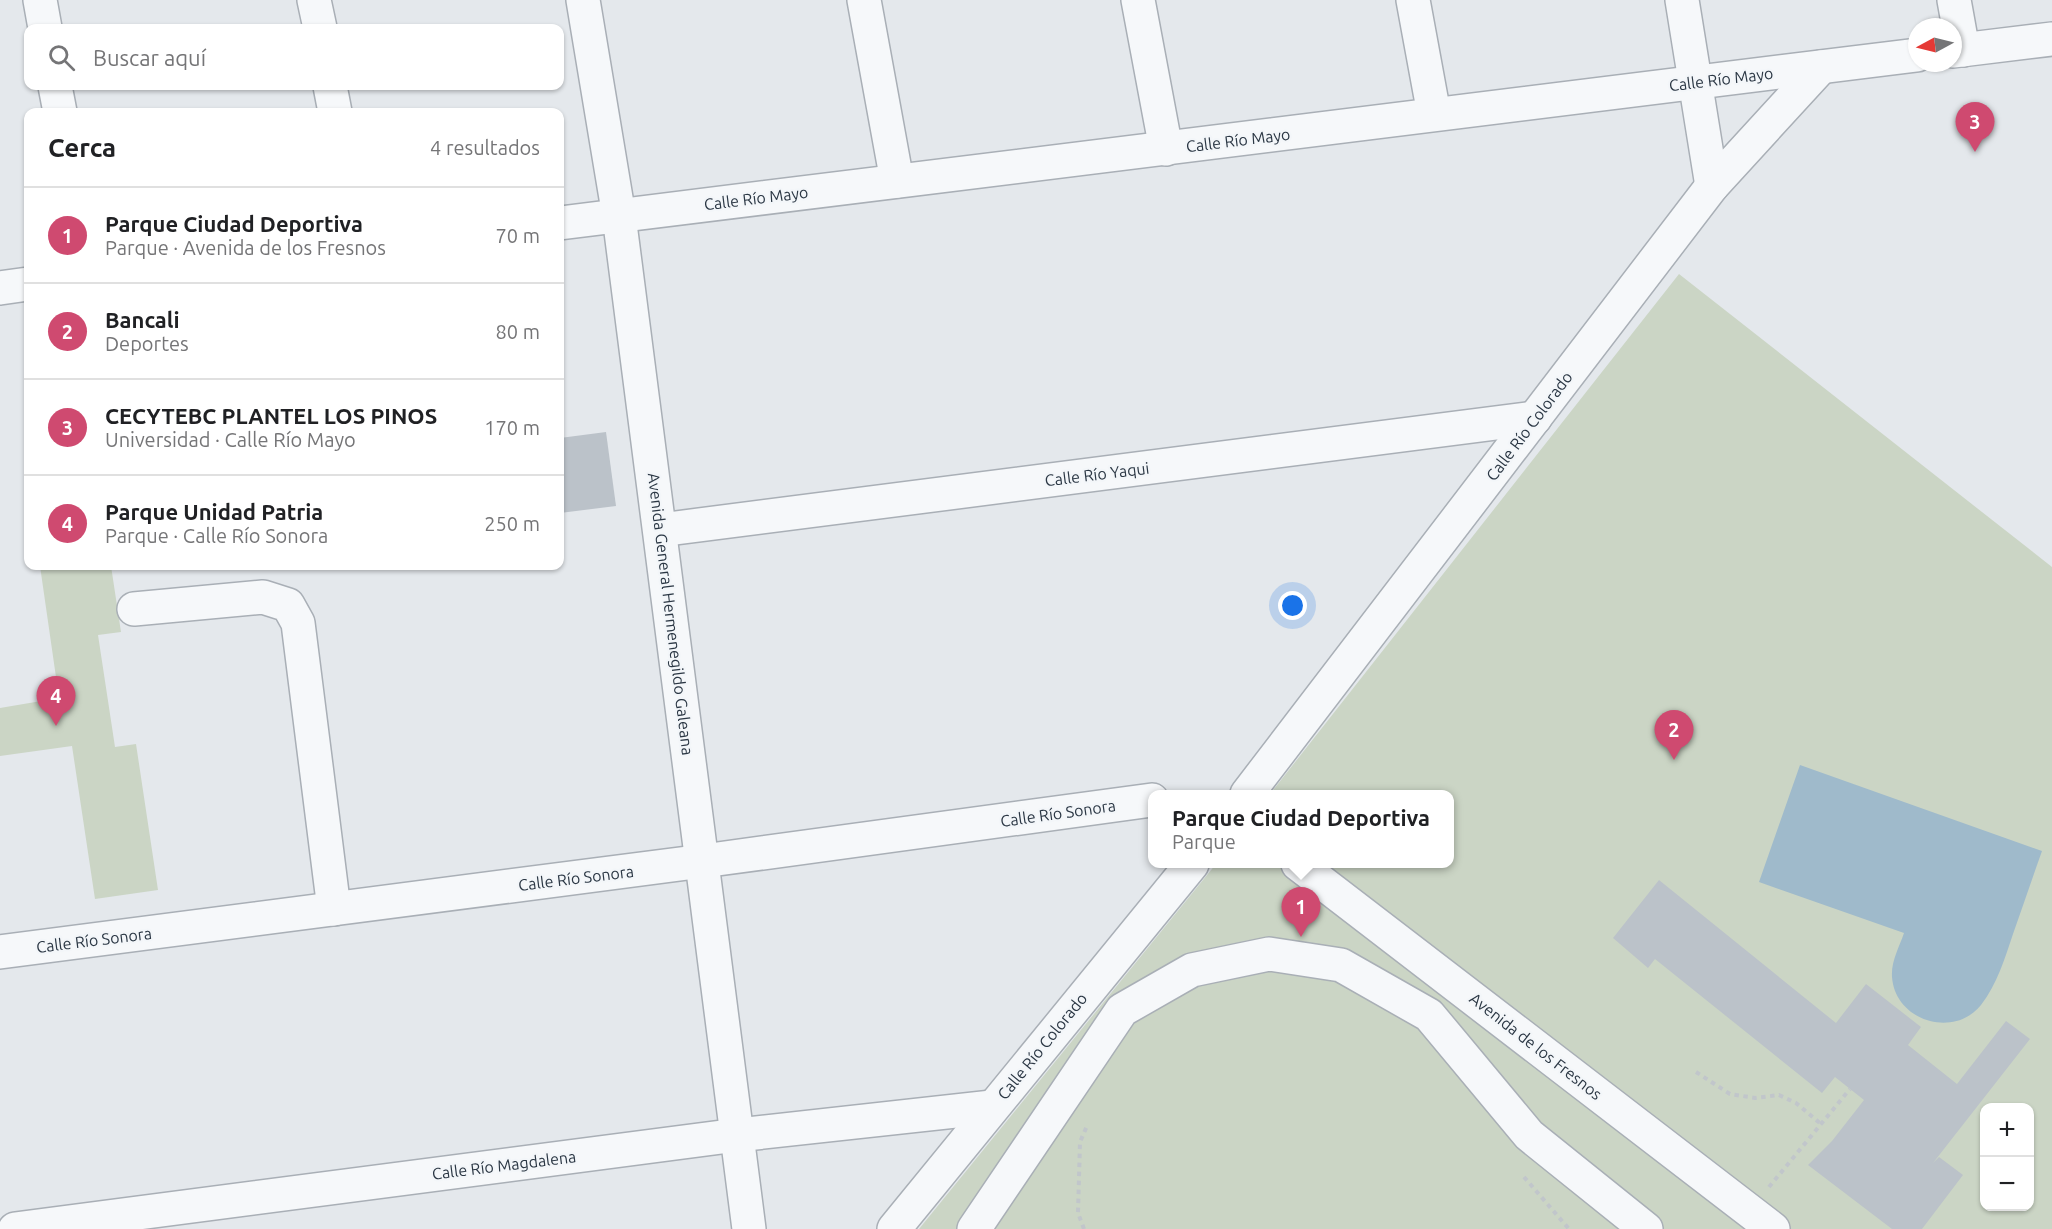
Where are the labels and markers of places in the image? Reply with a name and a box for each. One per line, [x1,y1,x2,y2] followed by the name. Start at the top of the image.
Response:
[1956,102,1994,152] pin: 3
[36,676,76,726] pin: 4
[1654,710,1694,760] pin: 2
[1282,888,1320,937] pin: 1

